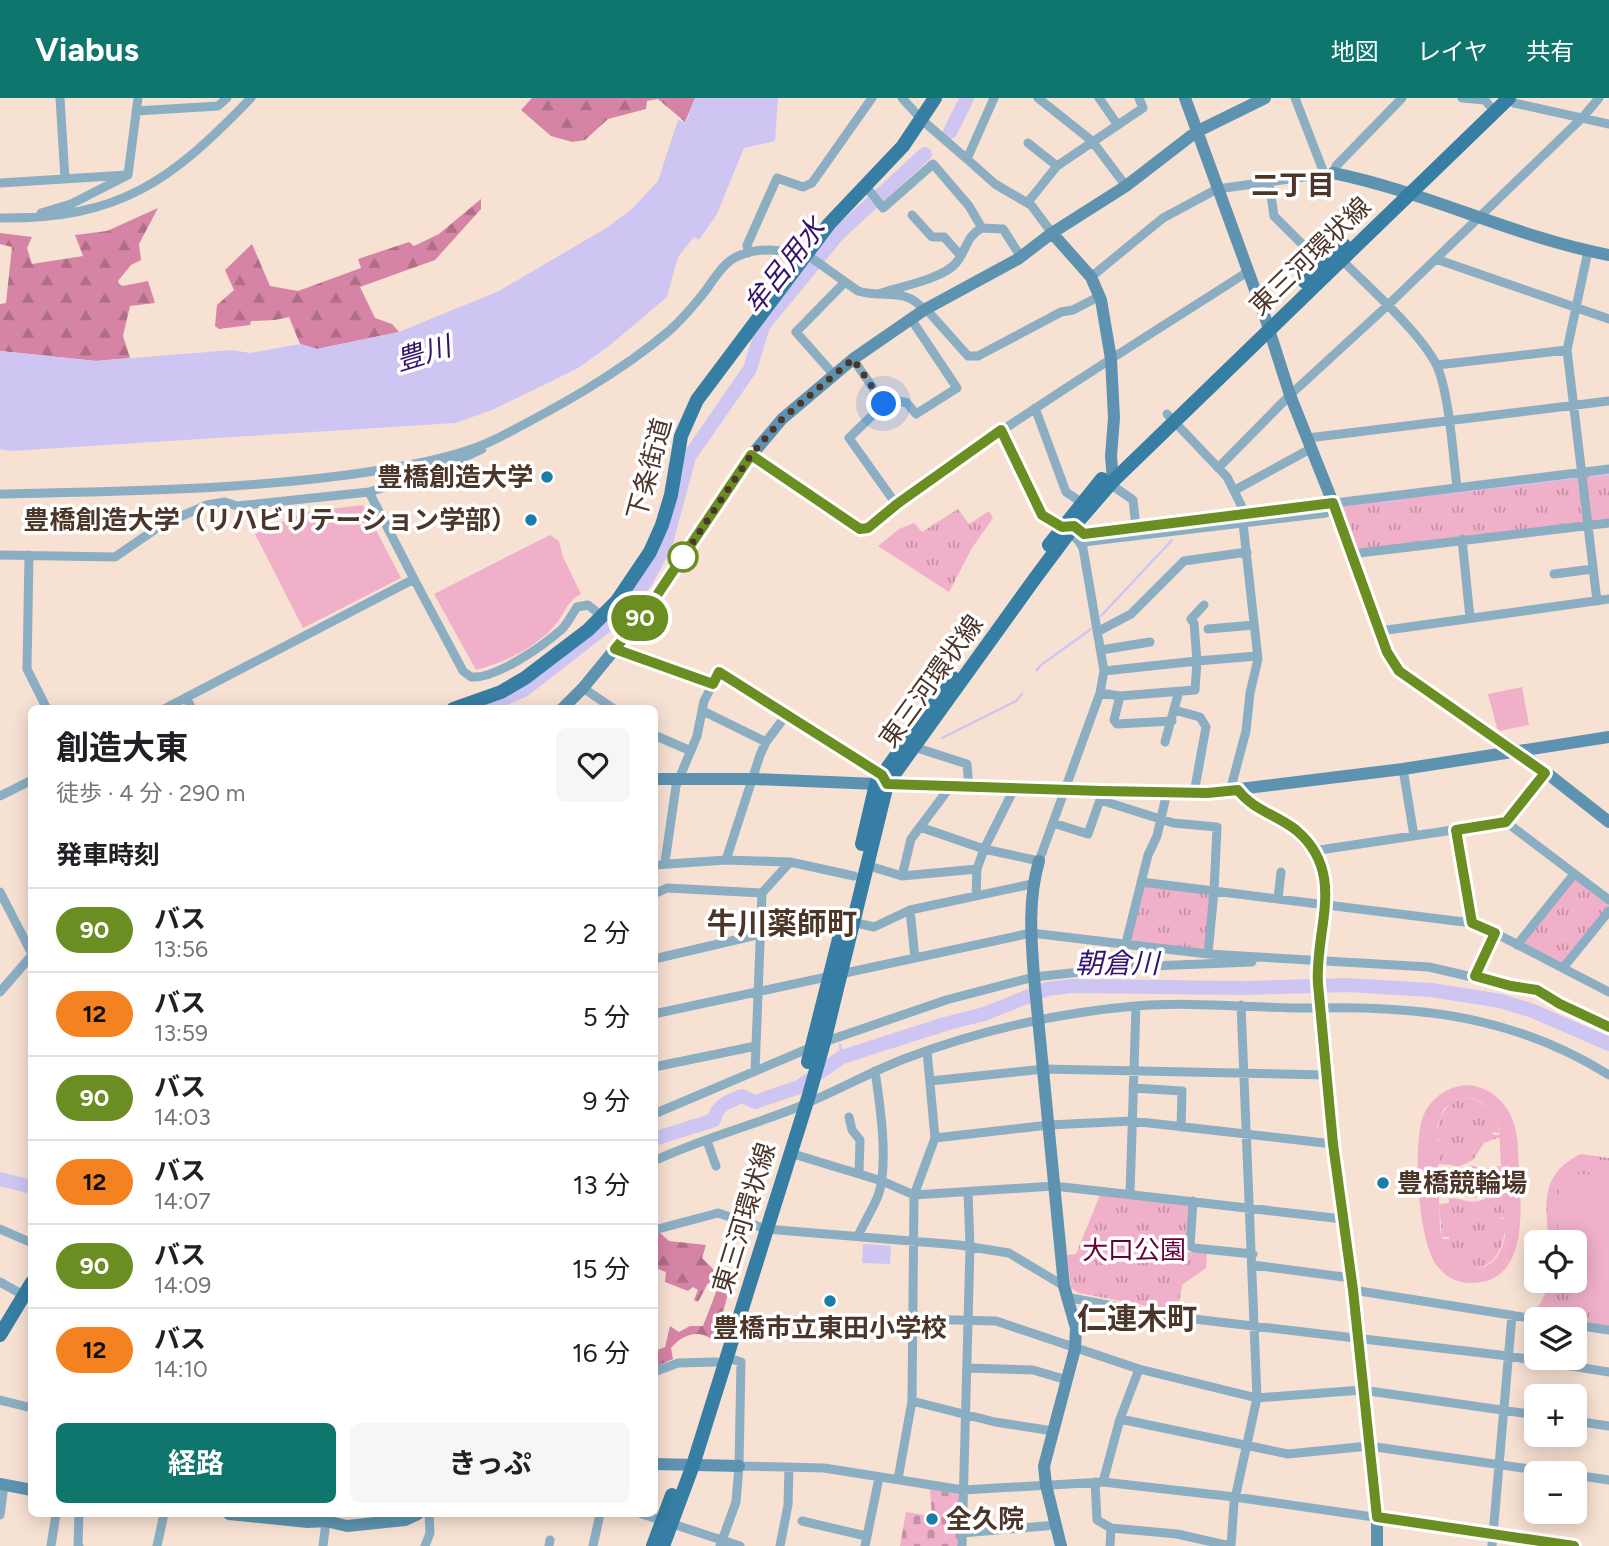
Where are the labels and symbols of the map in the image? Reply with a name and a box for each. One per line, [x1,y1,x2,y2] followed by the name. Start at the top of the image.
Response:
[1251,168,1335,202] district label: 二丁目
[1243,190,1377,322] street label: 東三河環状線
[736,209,834,321] water label: 牟呂用水
[391,328,458,377] water label: 豊川
[866,386,901,421] your location
[620,415,678,523] street label: 下条街道
[377,461,533,493] place label: 豊橋創造大学
[539,469,555,485] marker: 豊橋創造大学
[24,504,517,536] place label: 豊橋創造大学（リハビリテーション学部）
[523,512,539,528] marker: 豊橋創造大学（リハビリテーション学部）
[668,542,698,572] unlabelled marker
[608,595,672,641] line badge: 90
[872,608,990,754] street label: 東三河環状線
[707,905,857,942] district label: 牛川薬師町
[1075,946,1162,980] water label: 朝倉川
[706,1139,782,1297] street label: 東三河環状線
[1397,1167,1527,1199] place label: 豊橋競輪場
[1375,1175,1391,1191] marker: 豊橋競輪場
[1082,1234,1186,1266] park label: 大口公園
[822,1293,838,1309] marker: 豊橋市立東田小学校
[1077,1300,1197,1337] district label: 仁連木町
[713,1312,947,1344] place label: 豊橋市立東田小学校
[946,1503,1024,1535] place label: 全久院
[924,1511,940,1527] marker: 全久院

